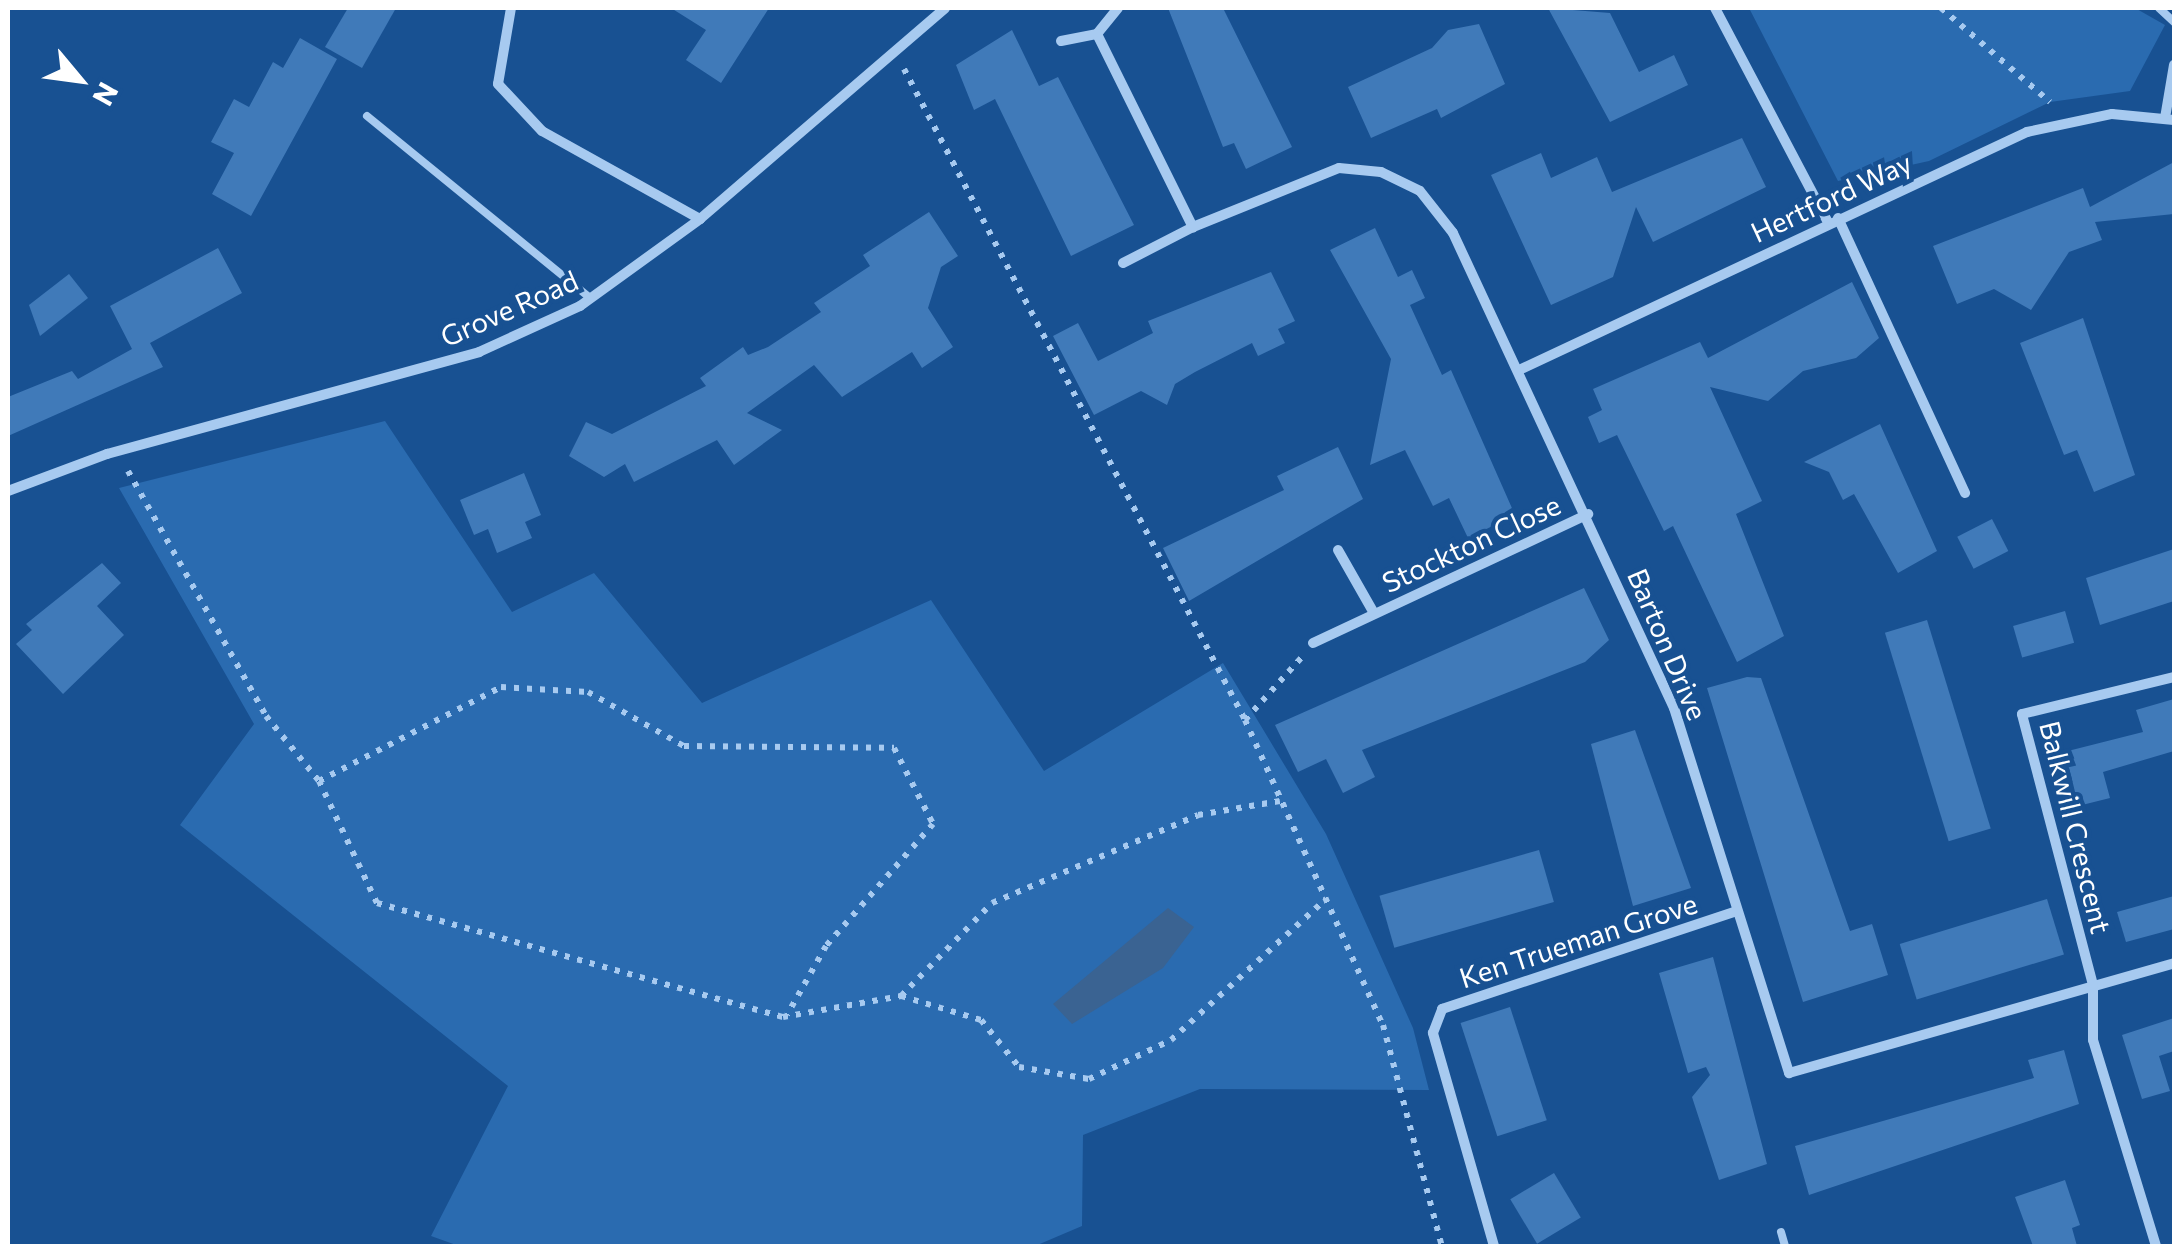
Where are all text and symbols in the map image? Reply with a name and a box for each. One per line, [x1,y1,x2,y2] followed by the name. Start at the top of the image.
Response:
[30,30,130,130] north arrow
[86,77,126,112] text: N
[1745,145,1917,249] street label: Hertford Way
[435,263,583,353] street label: Grove Road
[1377,487,1565,599] street label: Stockton Close
[1621,563,1715,725] street label: Barton Drive
[2033,717,2119,937] street label: Balkwill Crescent
[1455,886,1701,994] street label: Ken Trueman Grove

